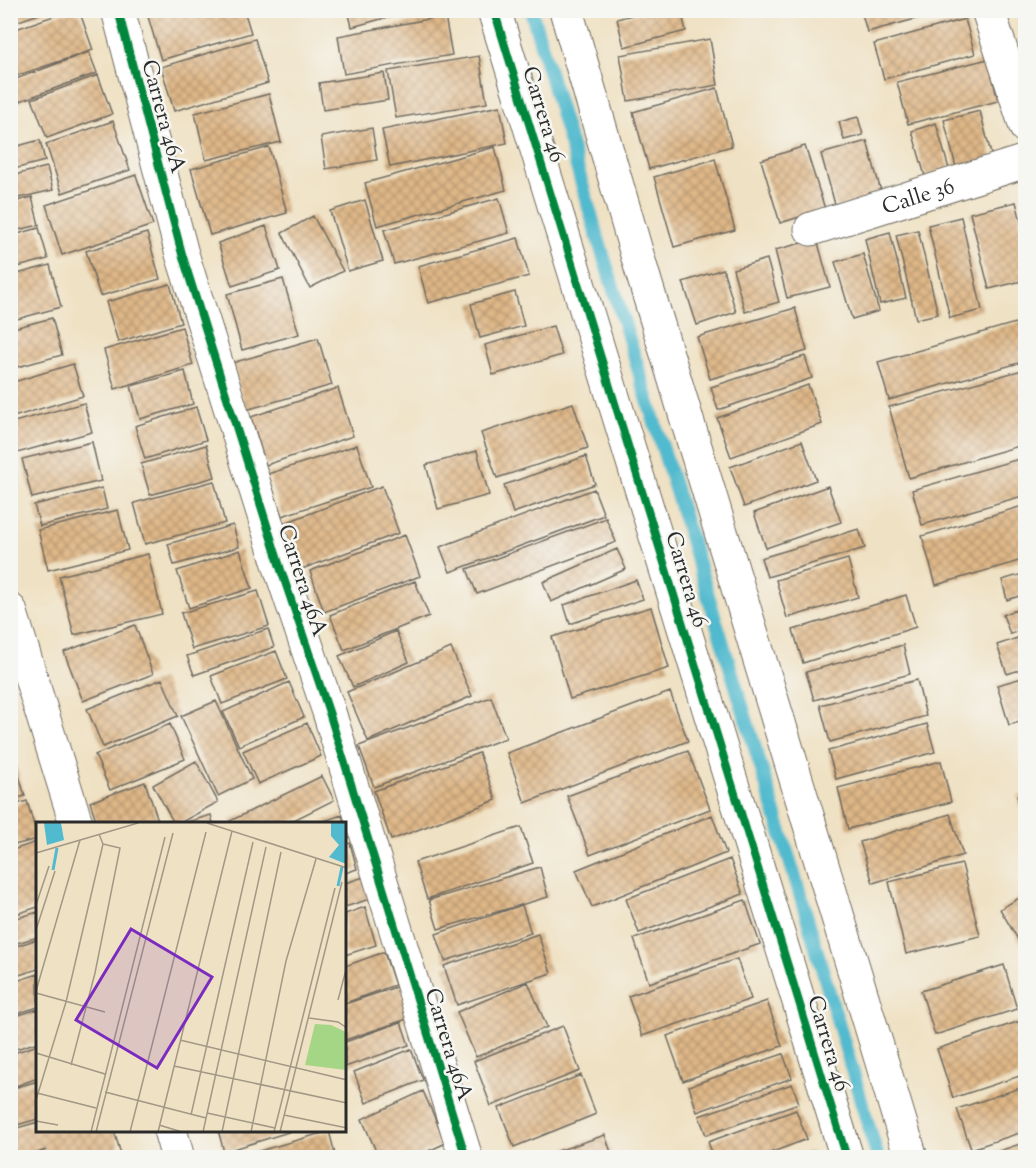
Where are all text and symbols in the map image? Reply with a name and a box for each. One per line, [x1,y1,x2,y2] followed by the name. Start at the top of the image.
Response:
[132,56,193,177] street label: Carrera 46A
[512,63,572,167] street label: Carrera 46
[878,172,959,225] street label: Calle 36
[268,521,334,641] street label: Carrera 46A
[655,528,715,632] street label: Carrera 46
[36,822,346,1132] inset map
[415,985,479,1105] street label: Carrera 46A
[797,992,857,1096] street label: Carrera 46

